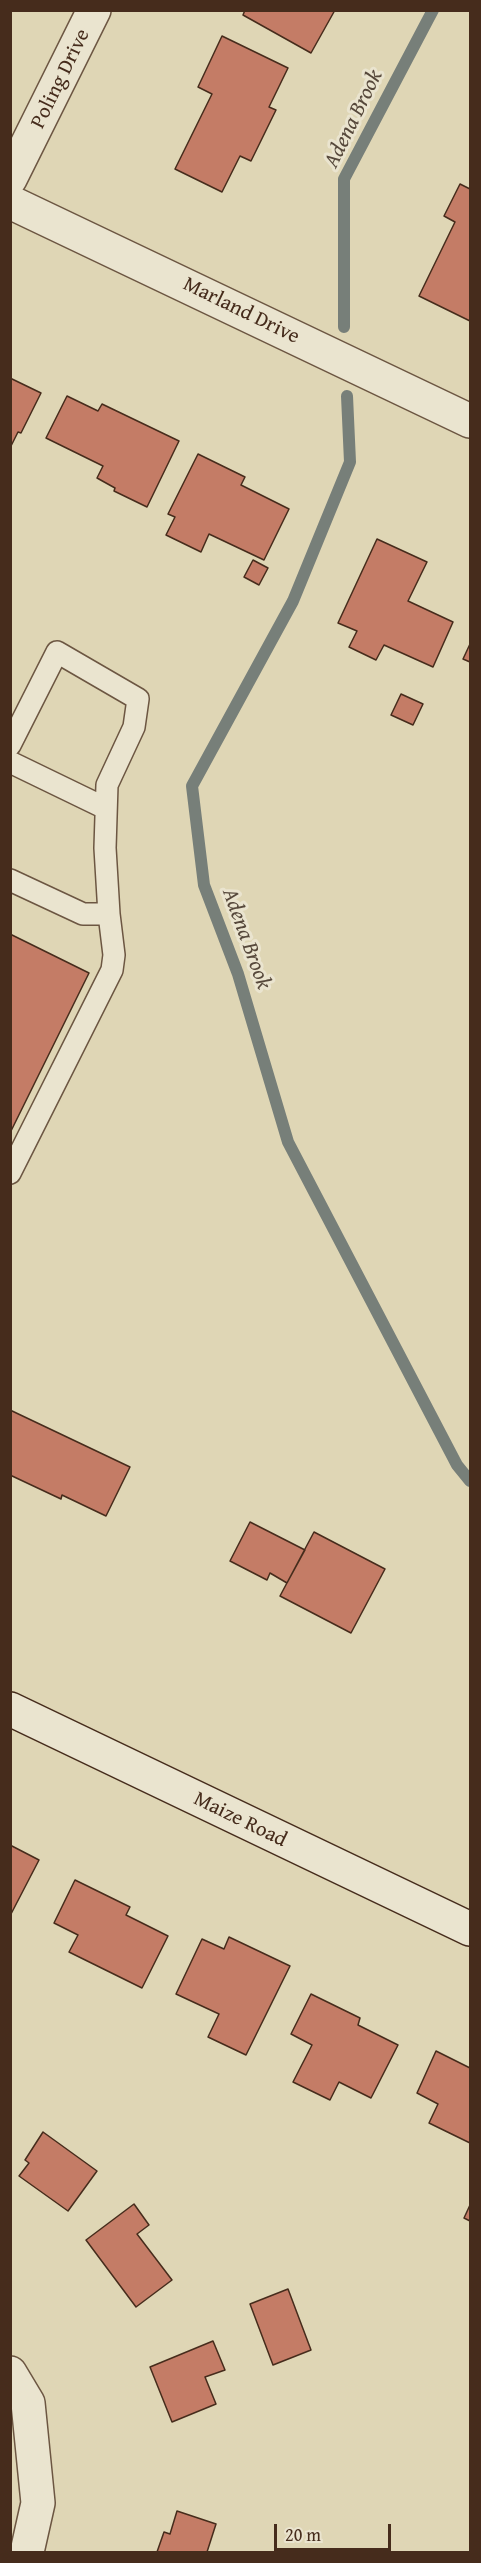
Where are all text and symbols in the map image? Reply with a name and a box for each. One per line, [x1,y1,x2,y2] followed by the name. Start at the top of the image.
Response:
[26,25,96,133] street label: Poling Drive
[319,66,389,172] water label: Adena Brook
[179,272,303,350] street label: Marland Drive
[216,885,276,993] water label: Adena Brook
[189,1787,291,1853] street label: Maize Road
[277,2512,394,2550] scale bar
[285,2521,321,2548] text: 20 m

